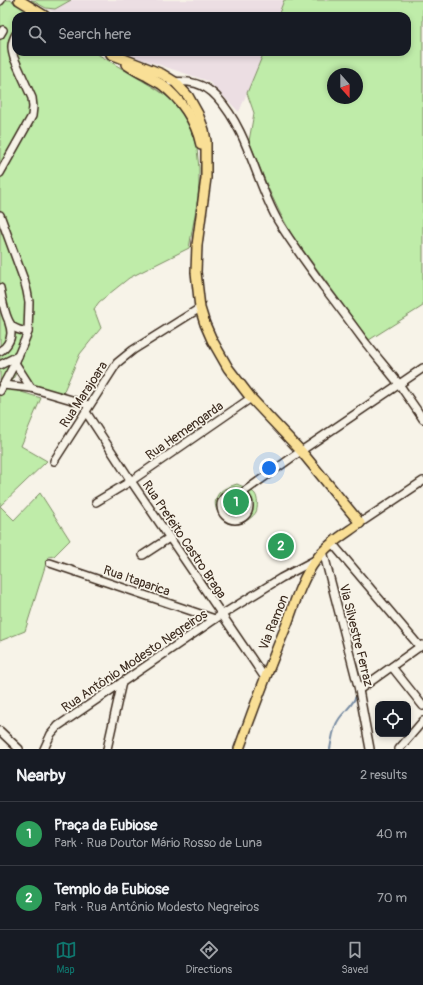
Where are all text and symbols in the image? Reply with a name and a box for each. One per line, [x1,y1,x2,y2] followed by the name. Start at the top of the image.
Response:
[12,12,411,56] search box
[26,23,48,45] icon: search
[58,25,131,44] text: Search here
[327,68,363,104] north arrow
[57,358,111,431] street label: Rua Marajoara
[143,398,227,464] street label: Rua Hemengarda
[259,458,279,478] your location
[139,478,230,602] street label: Rua Prefeito Castro Braga
[223,487,249,517] pin: 1
[268,531,294,561] pin: 2
[101,562,172,600] street label: Rua Itaparica
[336,582,377,688] street label: Via Silvestre Ferraz
[256,592,292,652] street label: Via Ramon
[59,606,211,716] street label: Rua Antônio Modesto Negreiros
[375,701,411,737] map controls
[375,701,411,737] button: locate
[16,765,65,786] text: Nearby
[360,767,407,783] text: 2 results
[54,816,157,835] text: Praça da Eubiose
[26,826,32,842] text: 1
[376,826,407,842] text: 40 m
[54,835,262,851] text: Park · Rua Doutor Mário Rosso de Luna
[54,880,169,899] text: Templo da Eubiose
[25,890,33,906] text: 2
[377,890,407,906] text: 70 m
[54,899,259,915] text: Park · Rua Antônio Modesto Negreiros
[55,939,77,976] tab: Map
[186,939,232,976] tab: Directions
[341,939,368,976] tab: Saved

